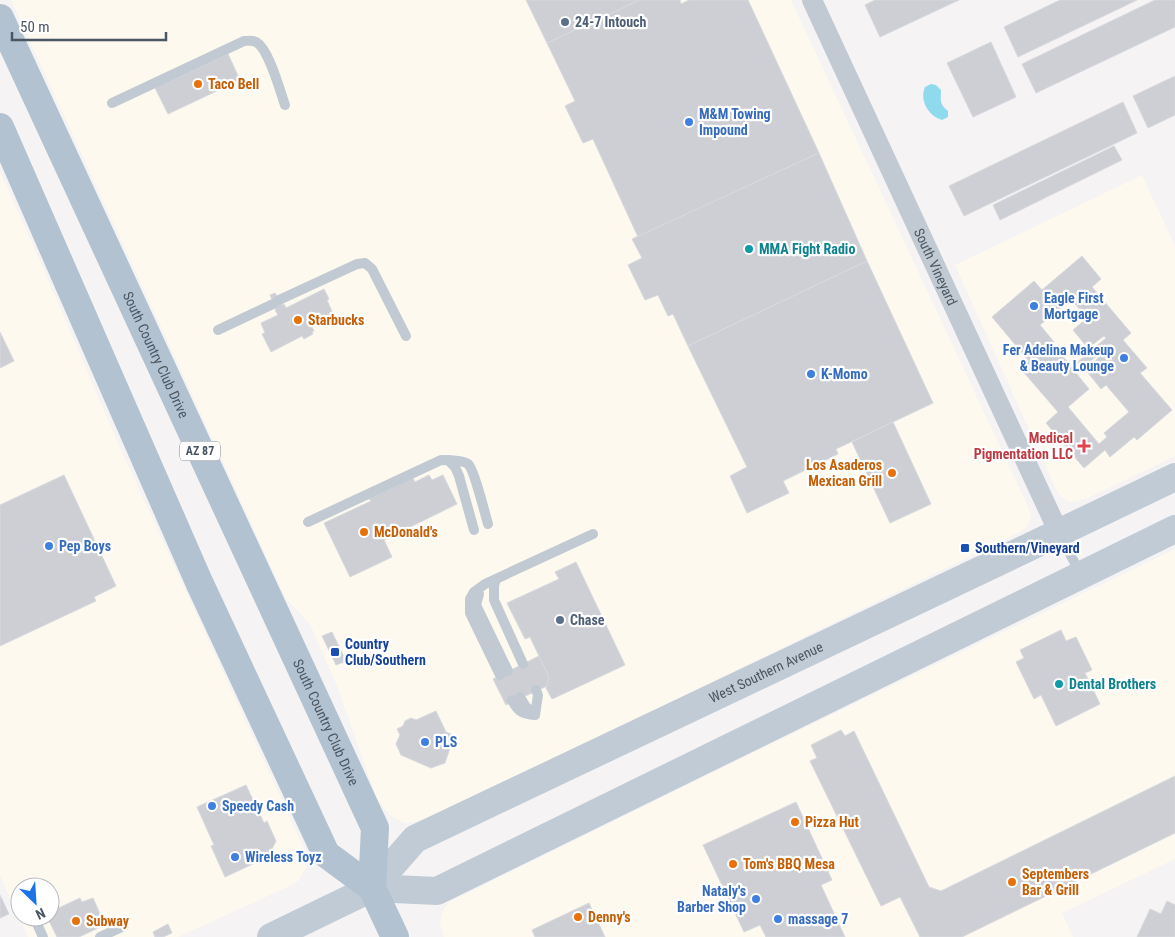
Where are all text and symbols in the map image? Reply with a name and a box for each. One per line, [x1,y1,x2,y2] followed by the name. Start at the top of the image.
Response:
[12,10,166,42] scale bar
[575,14,647,30] place label: 24-7 Intouch
[559,16,571,28] marker: 24-7 Intouch
[20,18,50,36] text: 50 m
[208,76,259,92] place label: Taco Bell
[192,78,204,90] marker: Taco Bell
[699,106,771,138] place label: M&M Towing Impound
[683,116,695,128] marker: M&M Towing Impound
[911,226,960,308] street label: South Vineyard
[759,241,855,257] place label: MMA Fight Radio
[743,243,755,255] marker: MMA Fight Radio
[120,289,192,421] street label: South Country Club Drive
[1044,290,1103,322] place label: Eagle First Mortgage
[1028,300,1040,312] marker: Eagle First Mortgage
[308,312,364,328] place label: Starbucks
[292,314,304,326] marker: Starbucks
[1003,342,1114,374] place label: Fer Adelina Makeup & Beauty Lounge
[1118,352,1130,364] marker: Fer Adelina Makeup & Beauty Lounge
[821,366,868,382] place label: K-Momo
[805,368,817,380] marker: K-Momo
[974,430,1073,462] place label: Medical Pigmentation LLC
[1077,439,1091,453] marker: Medical Pigmentation LLC
[180,442,220,461] road number: AZ 87
[806,457,882,489] place label: Los Asaderos Mexican Grill
[886,467,898,479] marker: Los Asaderos Mexican Grill
[374,524,438,540] place label: McDonald's
[358,526,370,538] marker: McDonald's
[59,538,111,554] place label: Pep Boys
[43,540,55,552] marker: Pep Boys
[975,540,1080,556] place label: Southern/Vineyard
[959,542,971,554] marker: Southern/Vineyard
[570,612,605,628] place label: Chase
[554,614,566,626] marker: Chase
[345,636,426,668] place label: Country Club/Southern
[707,638,826,706] street label: West Southern Avenue
[329,646,341,658] marker: Country Club/Southern
[290,657,362,788] street label: South Country Club Drive
[1069,676,1156,692] place label: Dental Brothers
[1053,678,1065,690] marker: Dental Brothers
[435,734,458,750] place label: PLS
[419,736,431,748] marker: PLS
[222,798,294,814] place label: Speedy Cash
[206,800,218,812] marker: Speedy Cash
[805,814,859,830] place label: Pizza Hut
[789,816,801,828] marker: Pizza Hut
[245,849,322,865] place label: Wireless Toyz
[229,851,241,863] marker: Wireless Toyz
[743,856,835,872] place label: Tom's BBQ Mesa
[727,858,739,870] marker: Tom's BBQ Mesa
[1022,866,1089,898] place label: Septembers Bar & Grill
[1006,876,1018,888] marker: Septembers Bar & Grill
[10,877,60,927] north arrow
[677,883,746,915] place label: Nataly's Barber Shop
[750,893,762,905] marker: Nataly's Barber Shop
[33,905,48,923] text: N
[588,909,631,925] place label: Denny's
[572,911,584,923] marker: Denny's
[788,911,848,927] place label: massage 7
[86,913,130,929] place label: Subway
[772,913,784,925] marker: massage 7
[70,915,82,927] marker: Subway

